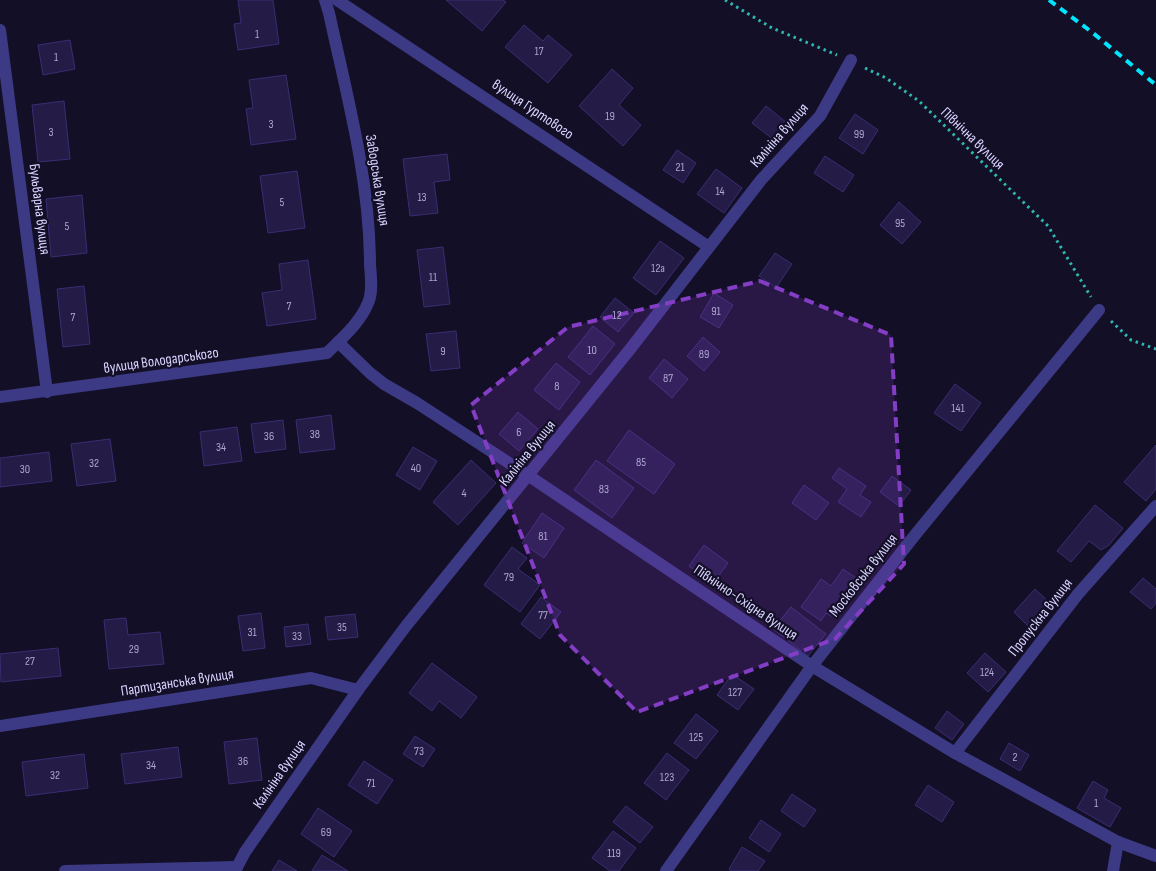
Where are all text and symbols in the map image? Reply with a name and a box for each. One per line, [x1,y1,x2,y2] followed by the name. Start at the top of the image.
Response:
[255,27,260,42] house number: 1
[535,44,544,59] house number: 17
[54,50,59,65] house number: 1
[488,75,577,144] street label: вулиця Гуртового
[746,99,813,172] street label: Калініна вулиця
[937,103,1009,174] street label: Північна вулиця
[605,109,615,124] house number: 19
[268,117,274,132] house number: 3
[48,125,54,140] house number: 3
[854,127,864,142] house number: 99
[361,133,394,227] street label: Заводська вулиця
[675,160,685,175] house number: 21
[24,163,55,256] street label: Бульварна вулиця
[715,184,725,199] house number: 14
[417,190,427,205] house number: 13
[280,195,285,210] house number: 5
[895,216,905,231] house number: 95
[65,219,70,234] house number: 5
[651,261,665,276] house number: 12а
[429,270,438,285] house number: 11
[287,299,292,314] house number: 7
[711,304,722,319] house number: 91
[612,308,622,323] house number: 12
[71,310,76,325] house number: 7
[102,343,220,378] street label: вулиця Володарського
[587,343,597,358] house number: 10
[440,344,446,359] house number: 9
[699,347,709,362] house number: 89
[663,371,673,386] house number: 87
[554,379,560,394] house number: 8
[951,401,966,416] house number: 141
[495,416,560,490] street label: Калініна вулиця
[516,425,522,440] house number: 6
[310,427,320,442] house number: 38
[264,429,274,444] house number: 36
[216,440,226,455] house number: 34
[636,455,646,470] house number: 85
[89,456,99,471] house number: 32
[411,461,421,476] house number: 40
[20,462,30,477] house number: 30
[599,482,609,497] house number: 83
[461,486,467,501] house number: 4
[538,529,549,544] house number: 81
[825,530,902,621] street label: Московська вулиця
[690,561,802,644] street label: Північно-Східна вулиця
[504,570,514,585] house number: 79
[1004,574,1077,660] street label: Пропускна вулиця
[538,608,548,623] house number: 77
[337,620,347,635] house number: 35
[247,625,257,640] house number: 31
[292,629,302,644] house number: 33
[129,642,139,657] house number: 29
[25,654,35,669] house number: 27
[119,664,235,701] street label: Партизанська вулиця
[980,665,994,680] house number: 124
[728,685,742,700] house number: 127
[689,730,703,745] house number: 125
[249,736,310,812] street label: Калініна вулиця
[414,744,424,759] house number: 73
[1013,750,1018,765] house number: 2
[238,754,248,769] house number: 36
[146,758,156,773] house number: 34
[50,768,60,783] house number: 32
[660,770,674,785] house number: 123
[366,776,376,791] house number: 71
[1094,796,1099,811] house number: 1
[321,825,331,840] house number: 69
[607,846,621,861] house number: 119

